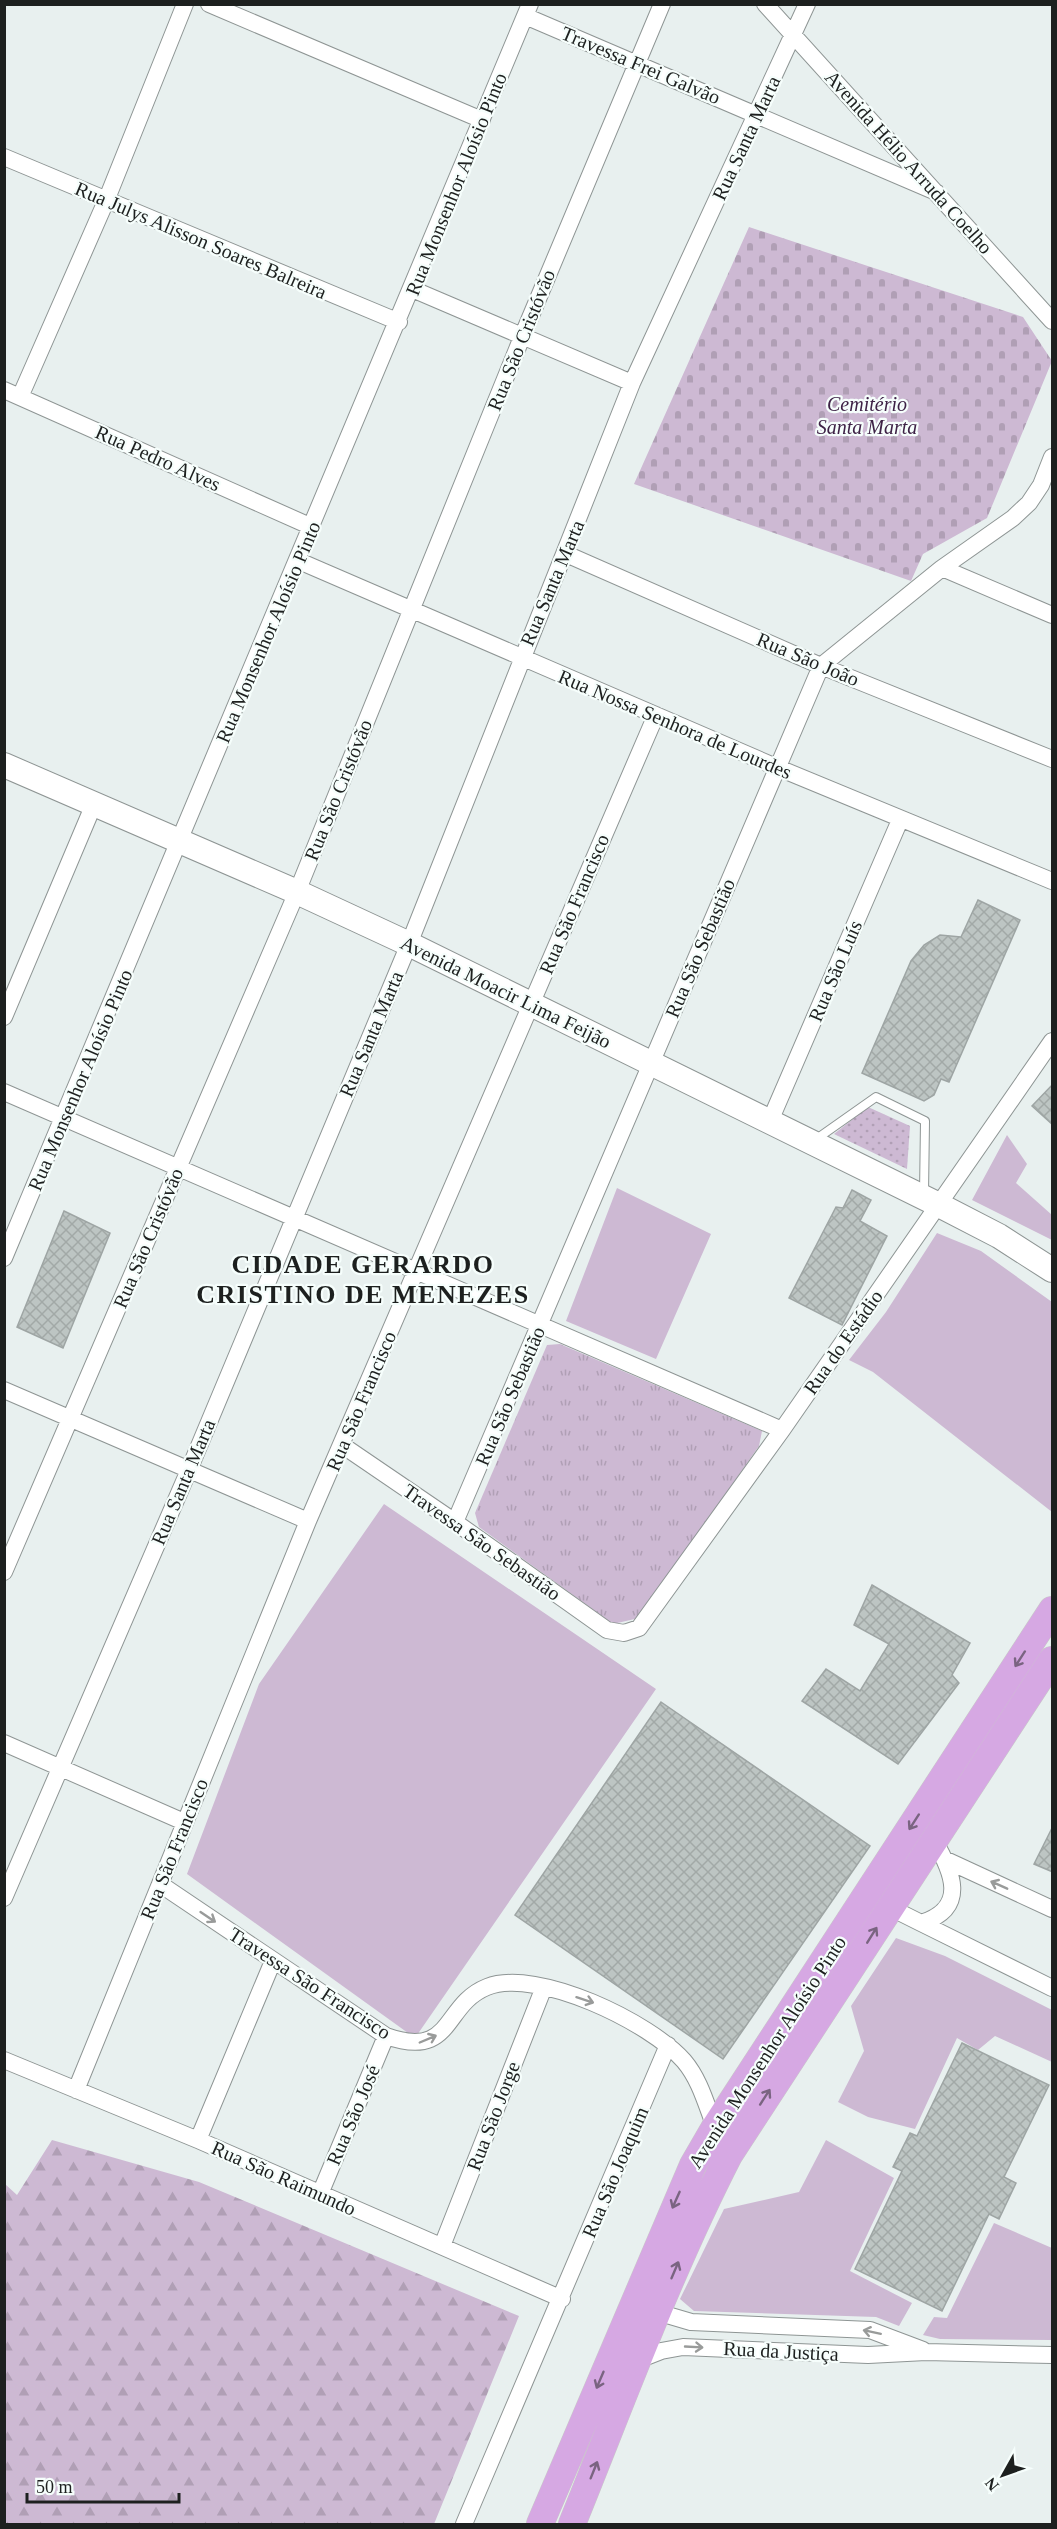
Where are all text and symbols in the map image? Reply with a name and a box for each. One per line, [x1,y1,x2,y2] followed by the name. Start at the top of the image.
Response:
[558,22,724,108] street label: Travessa Frei Galvão
[821,66,997,258] street label: Avenida Hélio Arruda Coelho
[401,69,511,299] street label: Rua Monsenhor Aloísio Pinto
[708,72,784,204] street label: Rua Santa Marta
[72,177,330,304] street label: Rua Julys Alisson Soares Balreira
[483,266,559,414] street label: Rua São Cristóvão
[817,393,917,438] park label: Cemitério Santa Marta
[92,421,224,495] street label: Rua Pedro Alves
[516,517,588,649] street label: Rua Santa Marta
[211,518,325,746] street label: Rua Monsenhor Aloísio Pinto
[754,628,862,690] street label: Rua São João
[555,665,795,783] street label: Rua Nossa Senhora de Lourdes
[300,716,376,864] street label: Rua São Cristóvão
[535,831,613,977] street label: Rua São Francisco
[661,875,739,1021] street label: Rua São Sebastião
[804,917,866,1025] street label: Rua São Luís
[397,931,615,1053] street label: Avenida Moacir Lima Feijão
[23,966,137,1194] street label: Rua Monsenhor Aloísio Pinto
[335,968,407,1100] street label: Rua Santa Marta
[109,1165,187,1311] street label: Rua São Cristóvão
[196,1250,530,1309] district label: CIDADE GERARDO CRISTINO DE MENEZES
[799,1286,887,1398] street label: Rua do Estádio
[471,1323,549,1469] street label: Rua São Sebastião
[322,1328,400,1474] street label: Rua São Francisco
[147,1416,219,1548] street label: Rua Santa Marta
[399,1479,565,1605] street label: Travessa São Sebastião
[1014,1650,1026,1667] one-way arrow
[136,1775,212,1923] street label: Rua São Francisco
[907,1813,919,1830] one-way arrow
[991,1878,1009,1890] one-way arrow
[200,1911,216,1923] one-way arrow
[225,1923,395,2043] street label: Travessa São Francisco
[865,1926,878,1943] one-way arrow
[684,1932,850,2172] street label: Avenida Monsenhor Aloísio Pinto
[575,1995,593,2006] one-way arrow
[418,2033,436,2044] one-way arrow
[462,2058,525,2174] street label: Rua São Jorge
[322,2062,384,2168] street label: Rua São José
[758,2089,771,2106] one-way arrow
[578,2103,654,2241] street label: Rua São Joaquim
[208,2136,360,2220] street label: Rua São Raimundo
[670,2191,681,2209] one-way arrow
[670,2262,681,2280] one-way arrow
[863,2326,882,2337] one-way arrow
[723,2337,839,2366] street label: Rua da Justiça
[684,2342,704,2353] one-way arrow
[594,2370,605,2389] one-way arrow
[973,2445,1033,2505] north arrow
[589,2462,600,2480] one-way arrow
[27,2466,178,2504] scale bar
[981,2474,1002,2494] text: N
[36,2477,73,2497] text: 50 m

